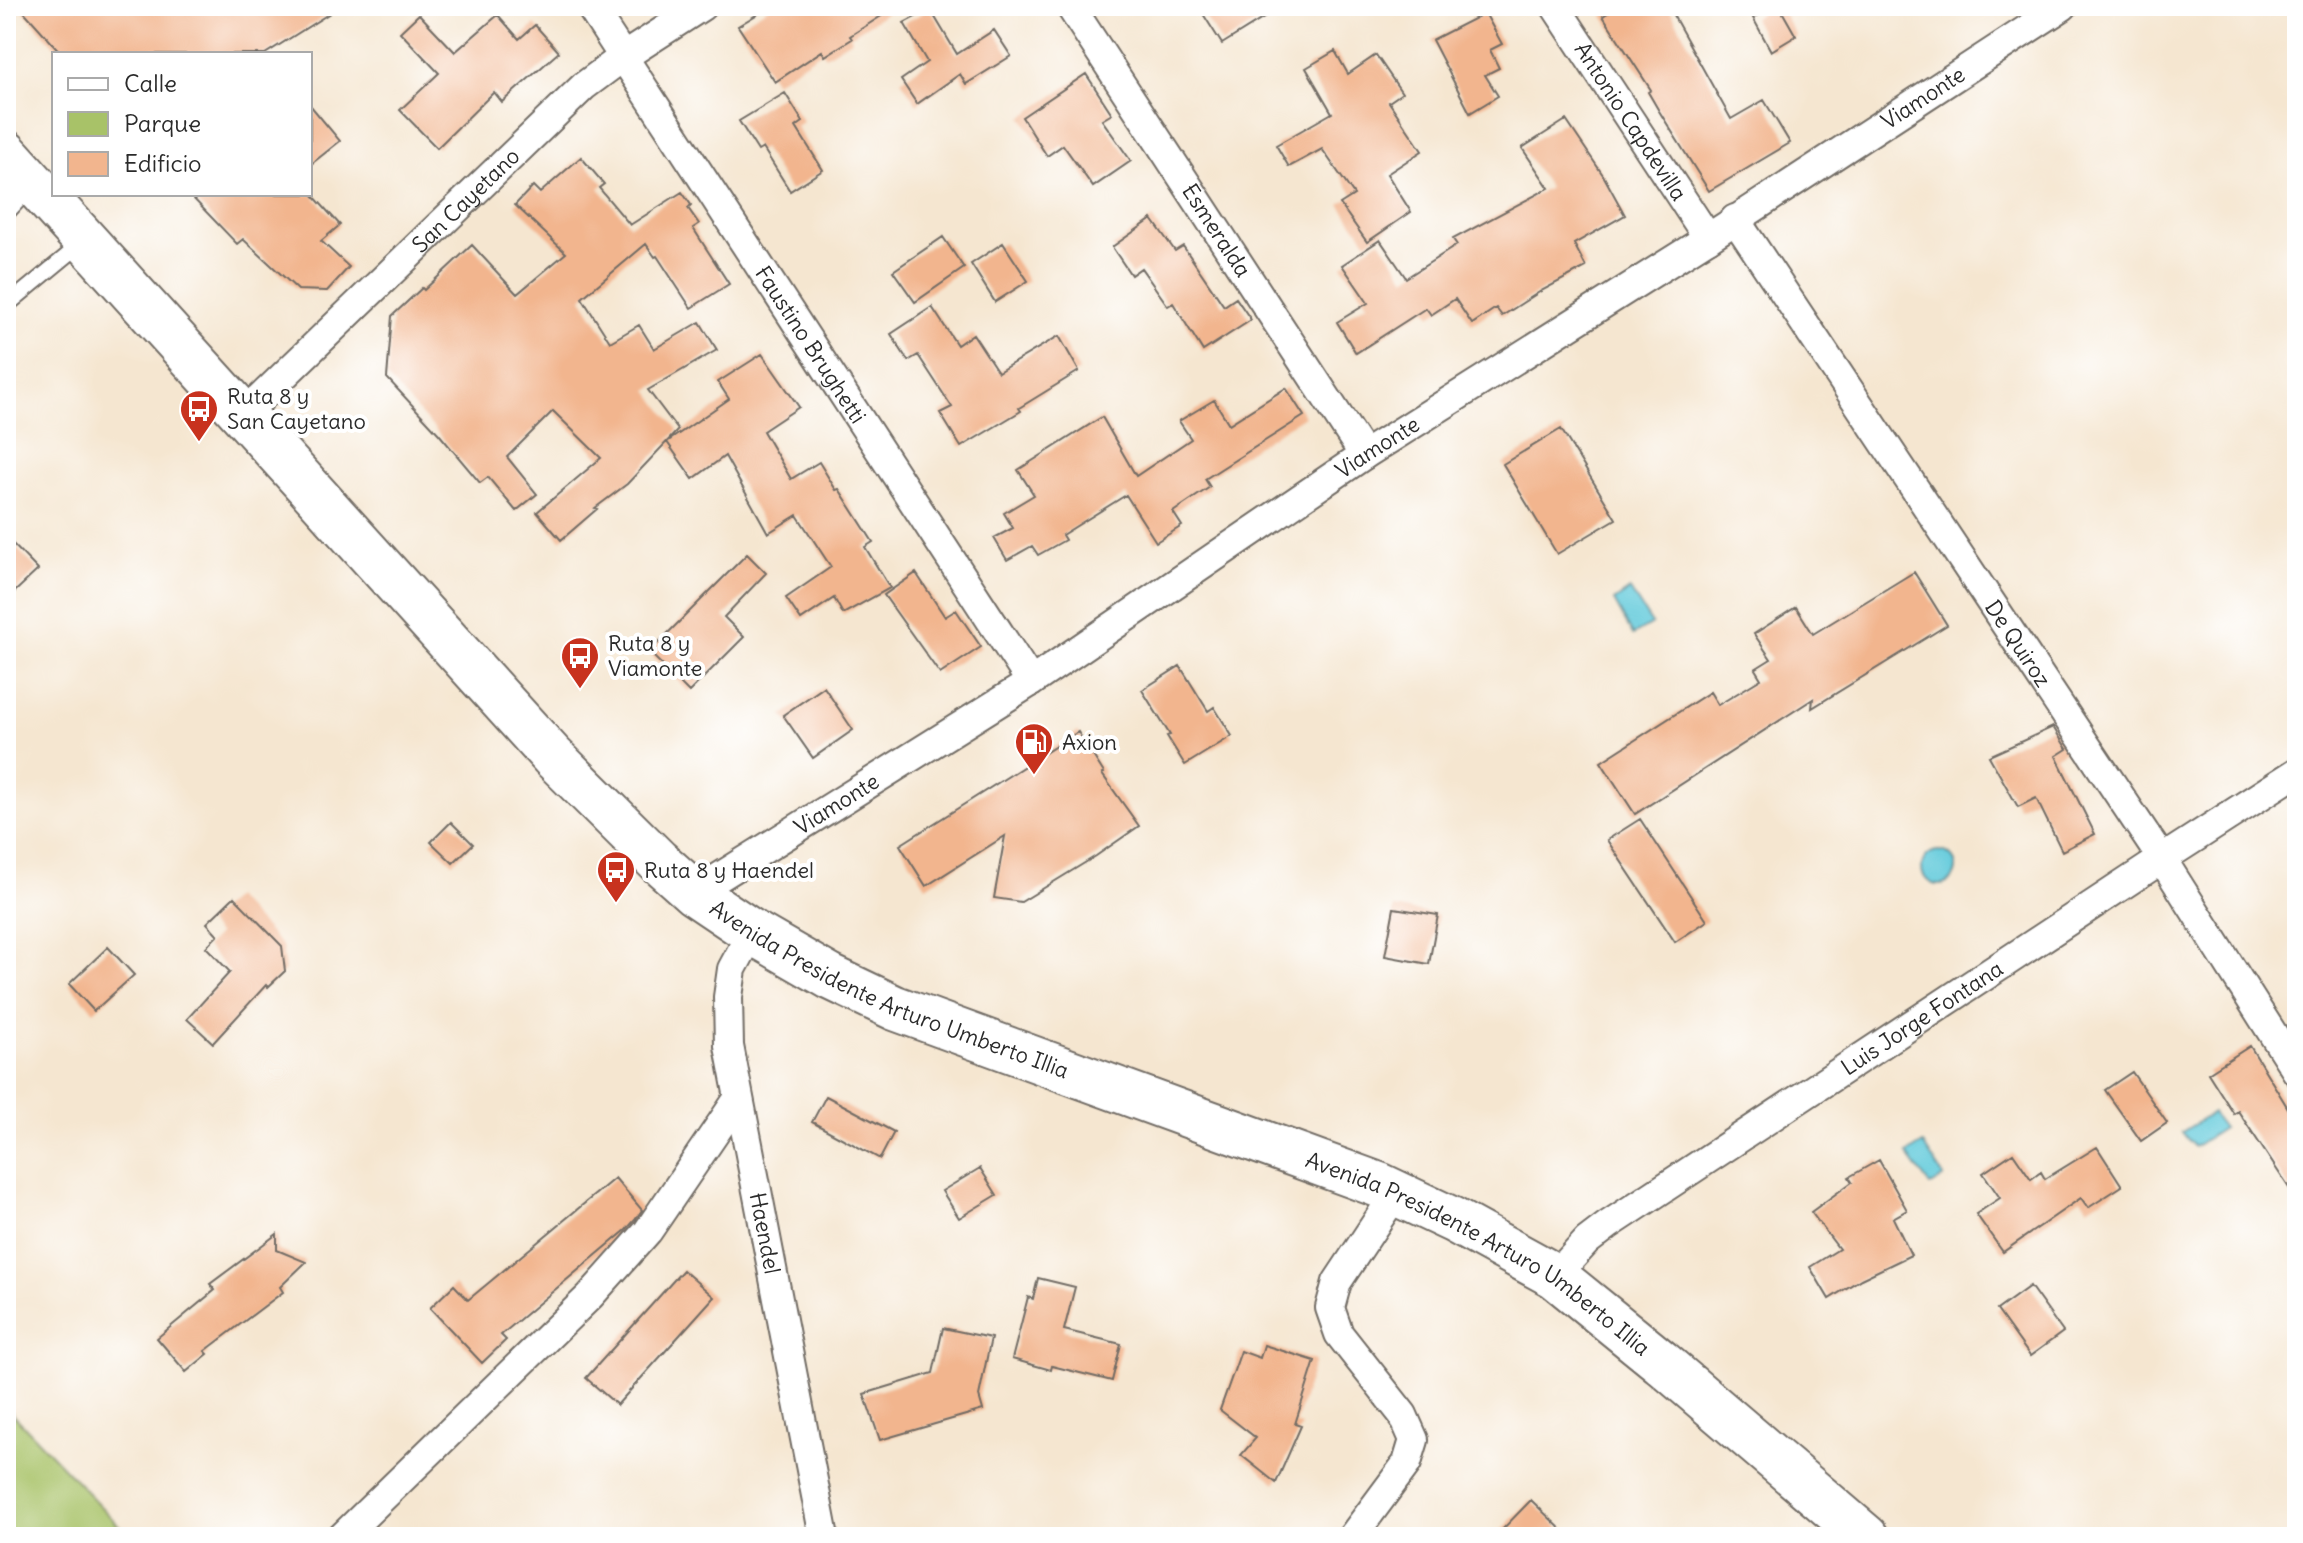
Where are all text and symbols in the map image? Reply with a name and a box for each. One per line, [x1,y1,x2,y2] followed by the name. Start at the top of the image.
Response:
[1569,37,1693,206] street label: Antonio Capdevilla
[52,52,312,196] legend
[1876,60,1970,135] street label: Viamonte
[124,68,177,98] text: Calle
[124,108,201,138] text: Parque
[406,142,525,258] street label: San Cayetano
[124,148,202,178] text: Edificio
[1176,178,1258,282] street label: Esmeralda
[749,260,872,428] street label: Faustino Brughetti
[227,382,366,435] place label: Ruta 8 y San Cayetano
[178,388,220,443] bus stop icon: Ruta 8 y San Cayetano
[1330,410,1424,485] street label: Viamonte
[1979,594,2057,692] street label: De Quiroz
[608,629,702,682] place label: Ruta 8 y Viamonte
[559,635,601,690] bus stop icon: Ruta 8 y Viamonte
[1013,721,1055,776] fuel station icon: Axion
[1062,728,1117,756] place label: Axion
[789,767,884,841] street label: Viamonte
[595,849,637,904] bus stop icon: Ruta 8 y Haendel
[644,856,814,884] place label: Ruta 8 y Haendel
[705,894,1073,1084] street label: Avenida Presidente Arturo Umberto Illia
[1836,954,2008,1081] street label: Luis Jorge Fontana
[1302,1145,1656,1362] street label: Avenida Presidente Arturo Umberto Illia
[744,1190,787,1276] street label: Haendel

